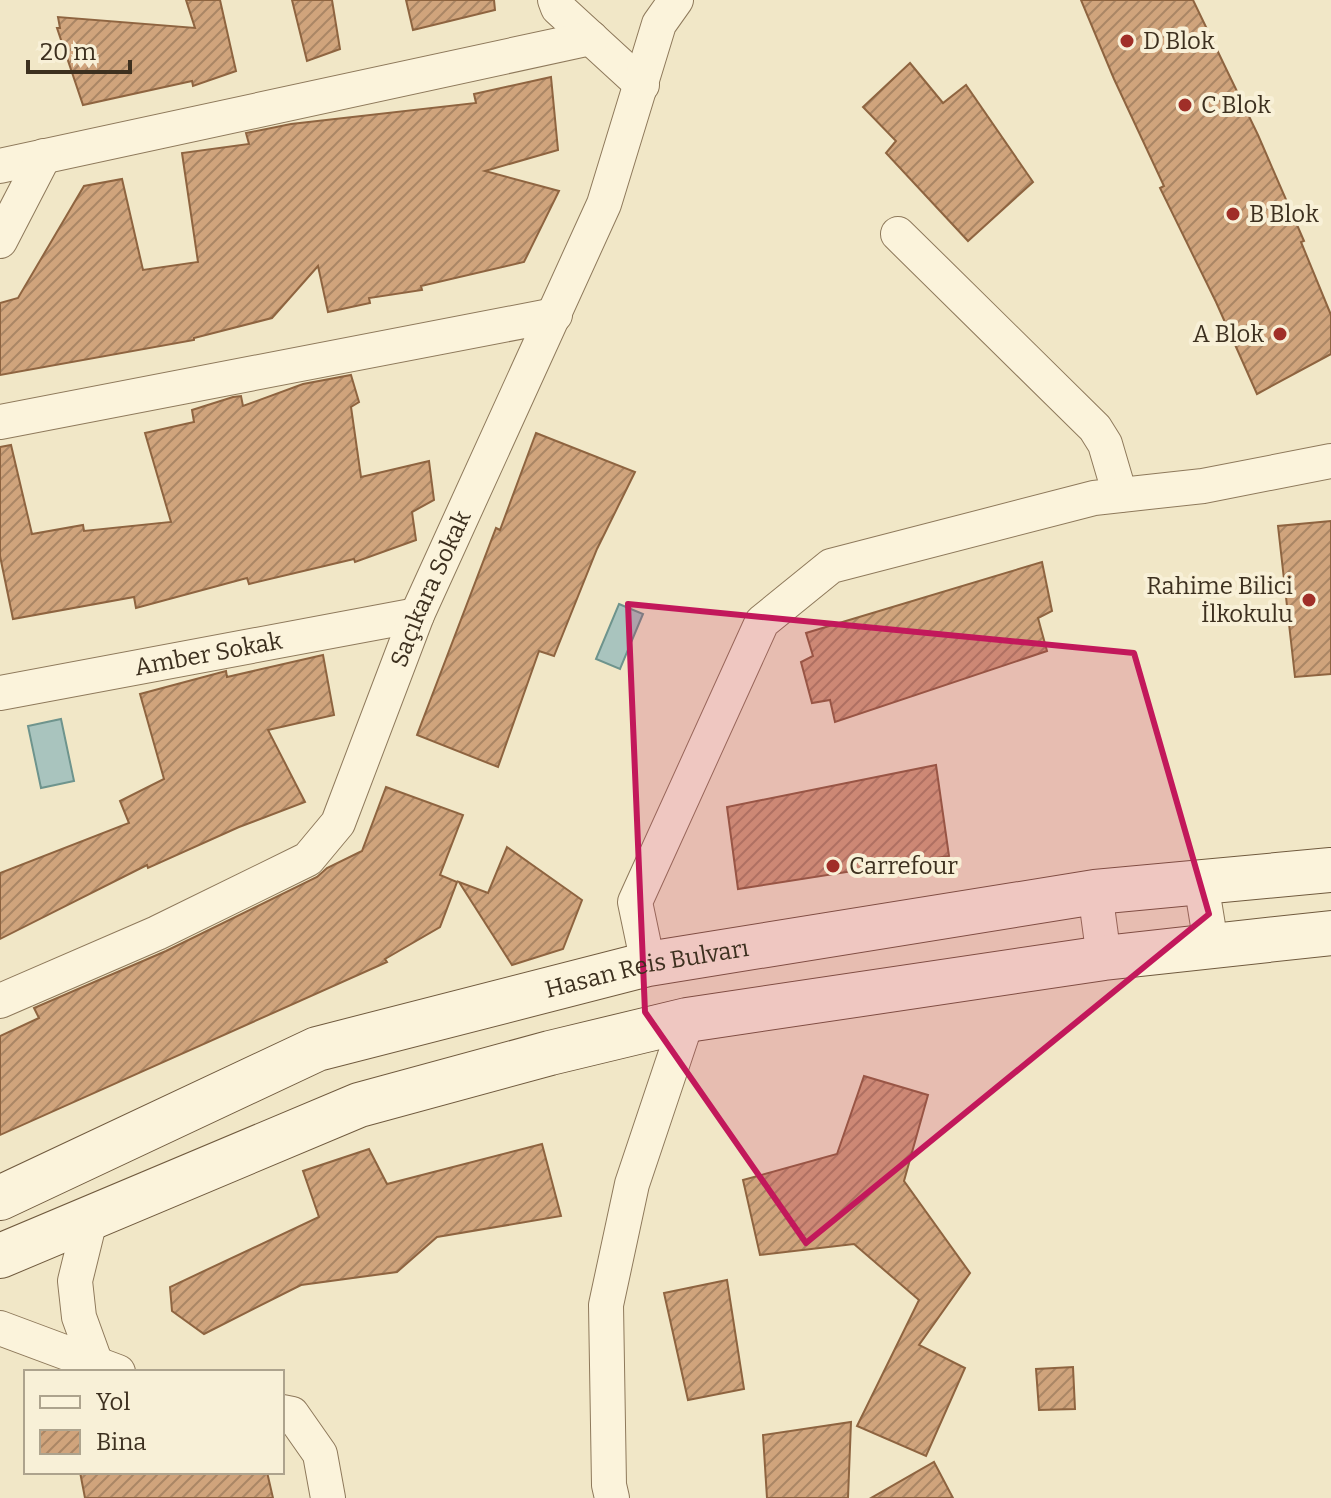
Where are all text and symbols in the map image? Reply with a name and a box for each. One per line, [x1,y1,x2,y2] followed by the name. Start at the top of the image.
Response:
[28,24,130,74] scale bar
[1143,27,1215,55] place label: D Blok
[1118,32,1136,50] marker: D Blok
[40,38,96,66] text: 20 m
[1201,91,1271,119] place label: C Blok
[1176,96,1194,114] marker: C Blok
[1249,200,1319,228] place label: B Blok
[1224,205,1242,223] marker: B Blok
[1193,320,1264,348] place label: A Blok
[1271,325,1289,343] marker: A Blok
[385,506,477,671] street label: Saçıkara Sokak
[1146,572,1293,628] place label: Rahime Bilici İlkokulu
[1300,591,1318,609] marker: Rahime Bilici İlkokulu
[132,626,285,682] street label: Amber Sokak
[849,852,958,880] place label: Carrefour
[824,857,842,875] marker: Carrefour
[542,934,751,1004] street label: Hasan Reis Bulvarı
[24,1370,284,1474] legend
[96,1388,130,1416] text: Yol
[96,1428,146,1456] text: Bina

